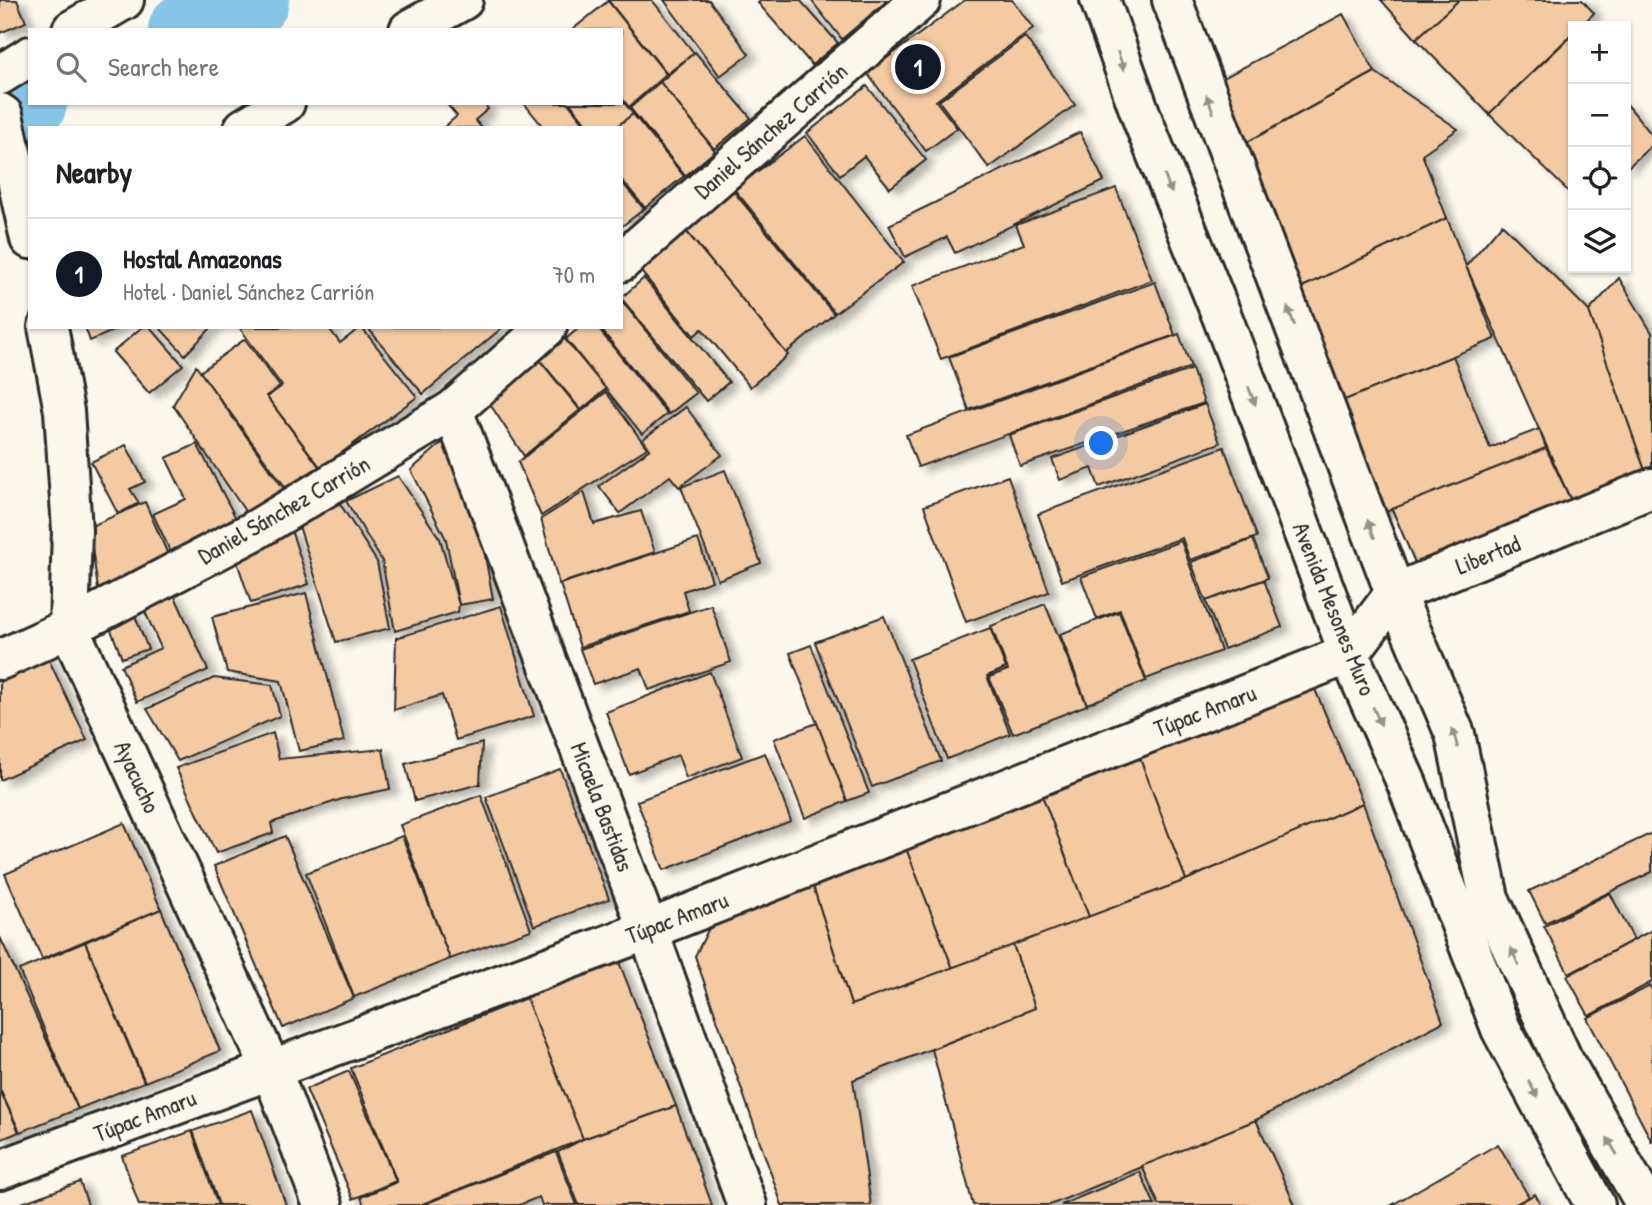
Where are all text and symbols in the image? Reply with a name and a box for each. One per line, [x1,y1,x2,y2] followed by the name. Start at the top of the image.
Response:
[1568,21,1631,273] map controls
[1568,21,1631,84] button: +
[28,28,623,105] search box
[895,41,941,93] pin: 1
[52,48,90,86] icon: search
[108,49,219,84] text: Search here
[1116,50,1127,71] one-way arrow
[688,56,854,206] street label: Daniel Sánchez Carrión
[1568,84,1631,147] button: −
[1205,93,1216,114] one-way arrow
[1568,147,1631,210] button: locate
[56,152,132,192] text: Nearby
[1163,174,1174,195] one-way arrow
[1568,210,1631,273] button: layers
[123,241,282,276] text: Hostal Amazonas
[75,259,83,290] text: 1
[552,259,595,290] text: 70 m
[123,276,374,307] text: Hotel · Daniel Sánchez Carrión
[1285,306,1296,327] one-way arrow
[1246,385,1257,406] one-way arrow
[1084,426,1118,460] your location
[192,448,375,571] street label: Daniel Sánchez Carrión
[1286,518,1383,700] street label: Avenida Mesones Muro
[1365,519,1376,540] one-way arrow
[1451,528,1525,581] street label: Libertad
[1149,677,1260,744] street label: Túpac Amaru
[1372,706,1383,727] one-way arrow
[1449,727,1459,748] one-way arrow
[107,736,168,818] street label: Ayacucho
[564,738,641,876] street label: Micaela Bastidas
[621,884,732,951] street label: Túpac Amaru
[1509,946,1520,967] one-way arrow
[1527,1079,1539,1099] one-way arrow
[89,1082,200,1149] street label: Túpac Amaru
[1606,1136,1618,1155] one-way arrow

